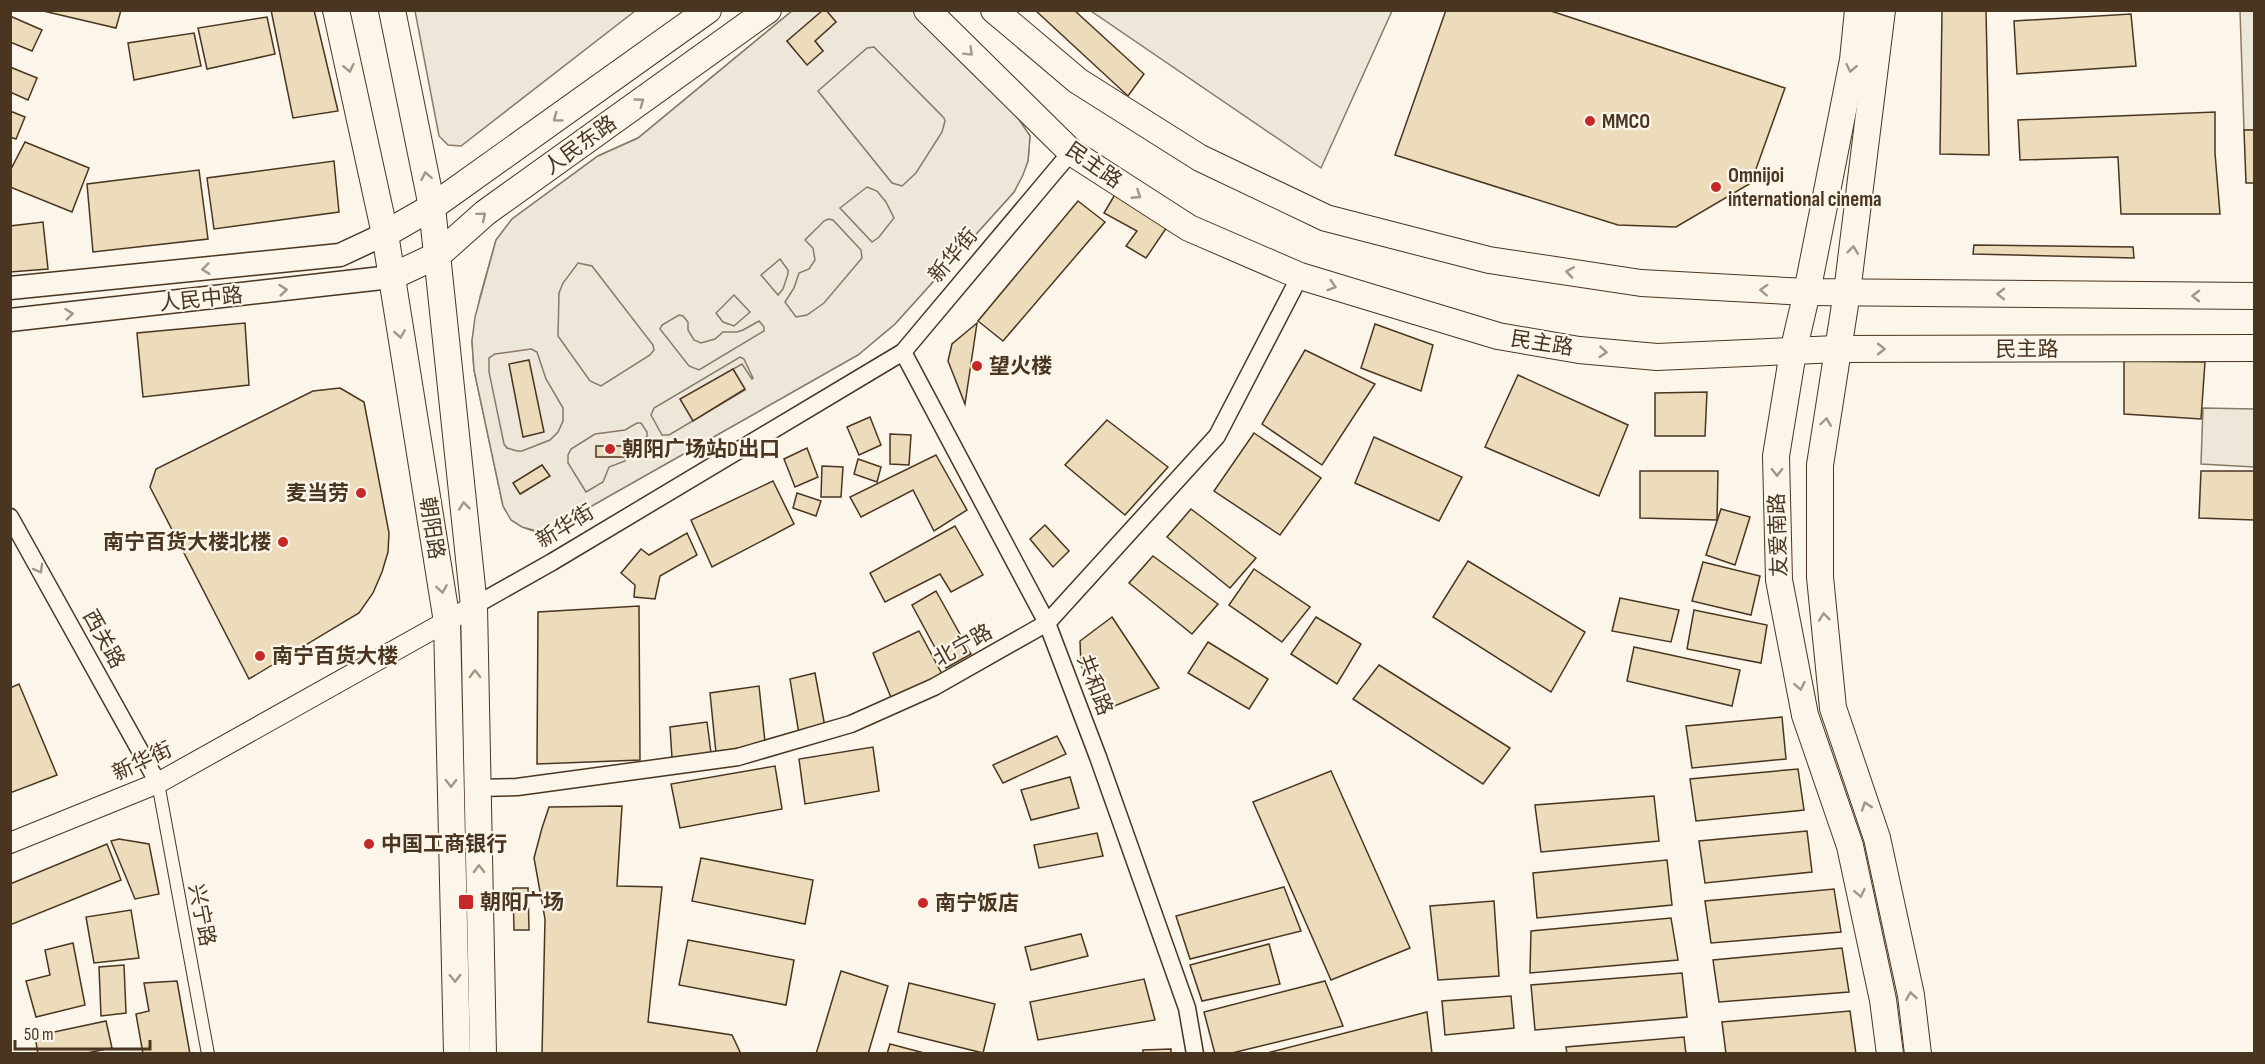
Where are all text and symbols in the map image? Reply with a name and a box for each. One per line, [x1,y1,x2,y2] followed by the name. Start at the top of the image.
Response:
[961,44,972,55] one-way arrow
[342,62,355,72] one-way arrow
[1845,63,1858,73] one-way arrow
[633,98,644,109] one-way arrow
[1602,109,1650,134] place label: MMCO
[539,111,622,180] street label: 人民东路
[553,111,564,122] one-way arrow
[1583,114,1597,128] marker: MMCO
[1061,137,1127,194] street label: 民主路
[1728,163,1882,212] place label: Omnijoi international cinema
[420,172,433,182] one-way arrow
[1709,180,1723,194] marker: Omnijoi international cinema
[1131,187,1142,198] one-way arrow
[475,213,486,224] one-way arrow
[924,223,983,287] street label: 新华街
[1846,246,1858,255] one-way arrow
[202,262,211,275] one-way arrow
[1565,267,1575,279] one-way arrow
[1326,279,1337,291] one-way arrow
[158,283,244,316] street label: 人民中路
[1760,283,1769,296] one-way arrow
[279,284,288,296] one-way arrow
[1997,288,2006,300] one-way arrow
[2192,290,2201,302] one-way arrow
[64,308,73,321] one-way arrow
[1509,326,1575,361] street label: 民主路
[394,330,406,339] one-way arrow
[1996,337,2059,362] street label: 民主路
[1877,343,1886,355] one-way arrow
[1598,345,1607,358] one-way arrow
[989,354,1052,379] place label: 望火楼
[970,359,984,373] marker: 望火楼
[1820,418,1832,427] one-way arrow
[622,437,780,462] place label: 朝阳广场站D出口
[603,442,617,456] marker: 朝阳广场站D出口
[1770,467,1783,476] one-way arrow
[286,481,349,506] place label: 麦当劳
[354,486,368,500] marker: 麦当劳
[1765,493,1792,577] street label: 友爱南路
[414,495,449,561] street label: 朝阳路
[532,499,599,553] street label: 新华街
[458,502,471,511] one-way arrow
[103,530,271,555] place label: 南宁百货大楼北楼
[276,535,290,549] marker: 南宁百货大楼北楼
[32,562,43,573] one-way arrow
[435,584,448,594] one-way arrow
[77,606,130,673] street label: 西关路
[1818,612,1831,621] one-way arrow
[930,619,997,672] street label: 北宁路
[272,644,398,669] place label: 南宁百货大楼
[253,649,267,663] marker: 南宁百货大楼
[1072,651,1117,719] street label: 共和路
[469,670,482,679] one-way arrow
[1793,681,1806,691] one-way arrow
[108,737,176,786] street label: 新华街
[445,779,457,788] one-way arrow
[1861,801,1874,812] one-way arrow
[381,832,507,857] place label: 中国工商银行
[362,837,376,851] marker: 中国工商银行
[473,865,486,874] one-way arrow
[183,882,220,948] street label: 兴宁路
[1853,887,1866,897] one-way arrow
[480,890,564,915] place label: 朝阳广场
[935,891,1019,916] place label: 南宁饭店
[457,893,475,911] marker: 朝阳广场
[916,896,930,910] marker: 南宁饭店
[449,974,461,983] one-way arrow
[1905,991,1917,1000] one-way arrow
[15,1013,150,1051] scale bar
[24,1024,54,1045] text: 50 m

